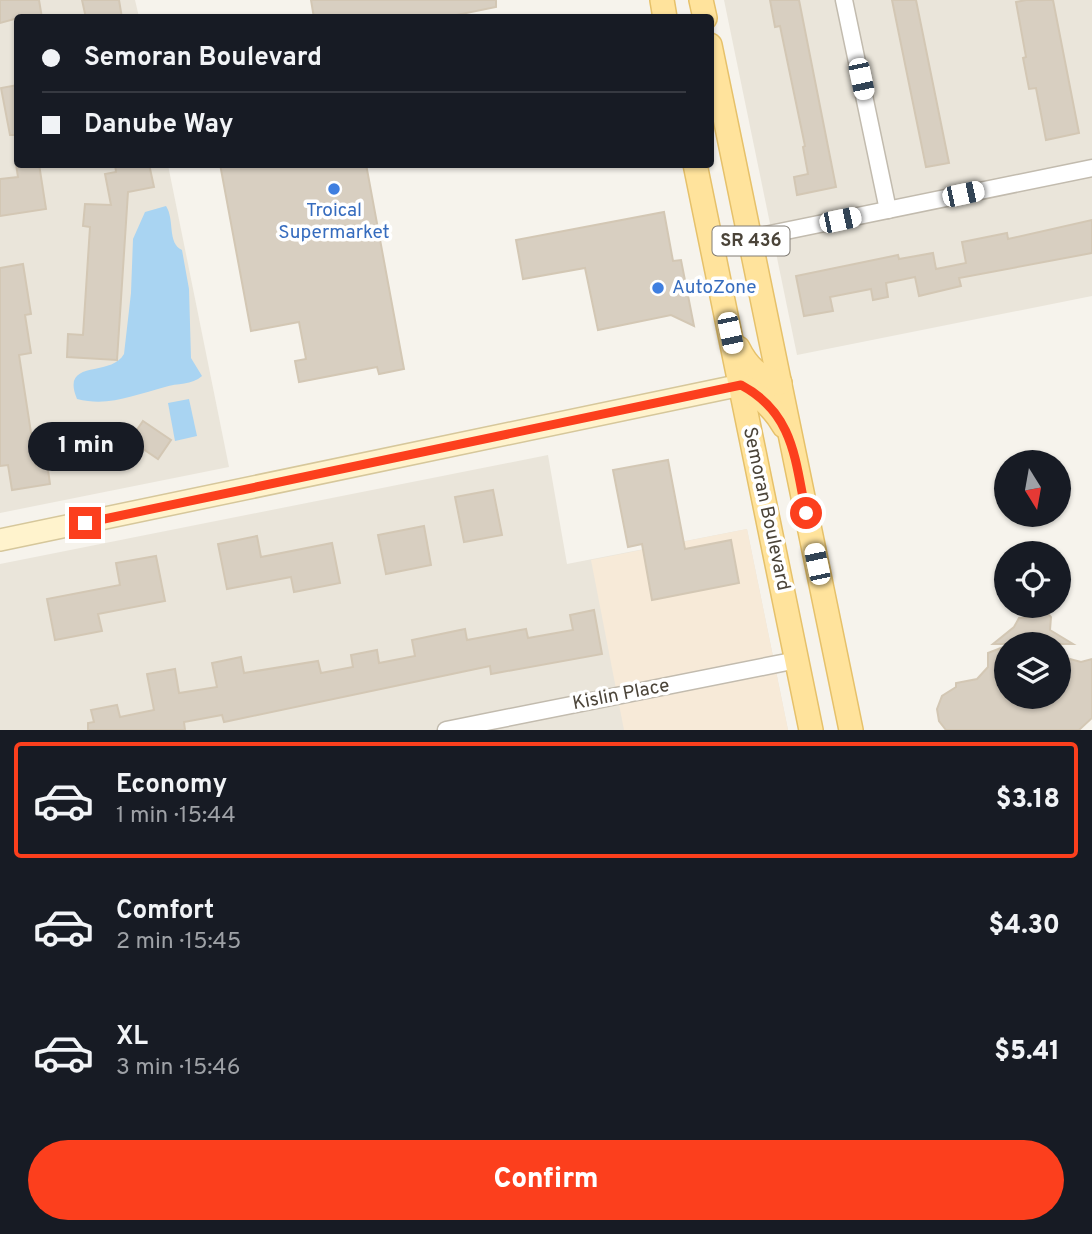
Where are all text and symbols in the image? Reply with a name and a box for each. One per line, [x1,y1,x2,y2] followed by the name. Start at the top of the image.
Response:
[84,42,322,75] text: Semoran Boulevard
[847,56,876,102] car
[84,109,234,142] text: Danube Way
[941,179,986,209] car
[326,181,342,197] marker: Troical Supermarket
[278,199,390,245] place label: Troical Supermarket
[818,205,863,235] car
[712,227,790,256] road number: SR 436
[672,276,756,300] place label: AutoZone
[650,280,666,296] marker: AutoZone
[716,310,745,356] car
[27,421,143,470] callout: 1 min
[737,425,795,593] street label: Semoran Boulevard
[58,432,114,461] text: 1 min
[994,450,1071,527] north arrow
[994,450,1071,709] map controls
[790,497,822,529] route start
[69,507,101,539] route end
[803,541,832,587] car
[994,541,1071,618] button: locate
[994,632,1071,709] button: layers
[570,674,672,716] street label: Kislin Place
[32,769,95,832] icon: car
[116,769,227,802] text: Economy
[996,784,1060,817] text: $3.18
[116,802,236,831] text: 1 min · 15:44
[32,895,95,958] icon: car
[116,895,214,928] text: Comfort
[988,910,1060,943] text: $4.30
[116,928,241,957] text: 2 min · 15:45
[32,1021,95,1084] icon: car
[116,1021,148,1054] text: XL
[994,1036,1060,1069] text: $5.41
[116,1054,240,1083] text: 3 min · 15:46
[28,1140,1064,1220] button: Confirm

